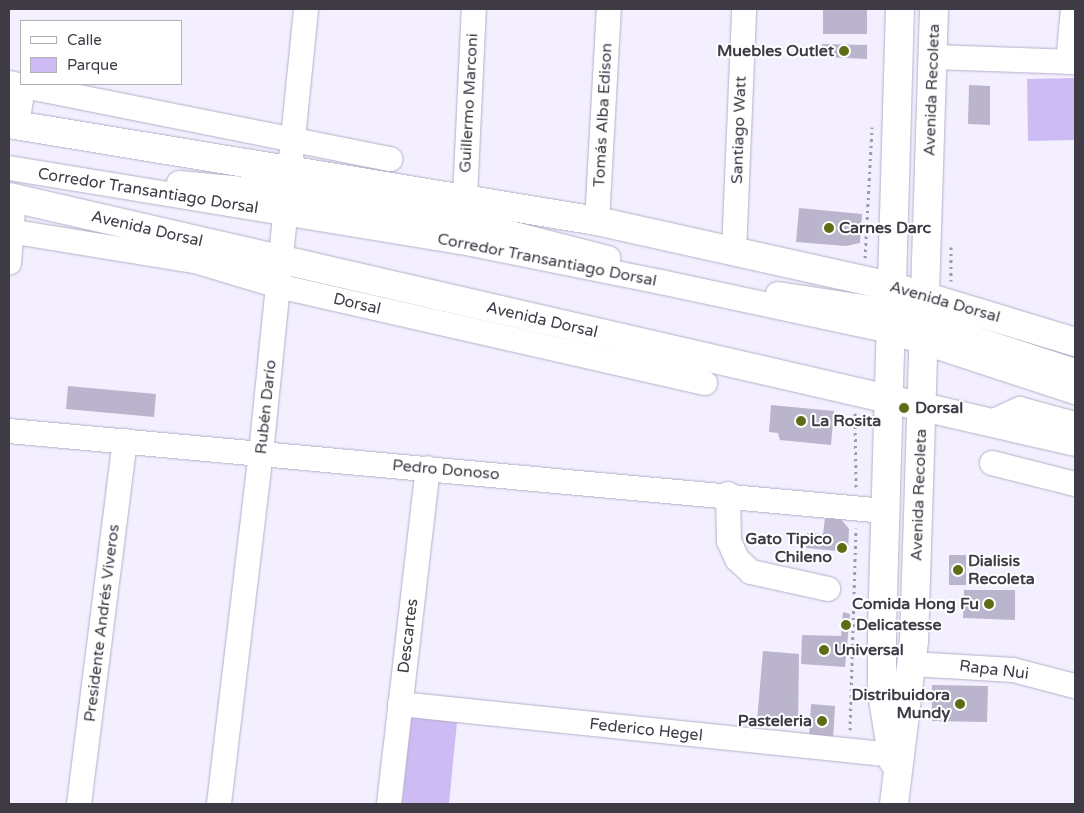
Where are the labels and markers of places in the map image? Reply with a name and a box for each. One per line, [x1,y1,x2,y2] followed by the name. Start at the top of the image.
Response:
[717,41,834,61] place label: Muebles Outlet
[838,45,850,57] marker: Muebles Outlet
[839,218,931,238] place label: Carnes Darc
[823,222,835,234] marker: Carnes Darc
[915,398,963,418] place label: Dorsal
[897,401,911,415] marker: Dorsal
[811,411,881,431] place label: La Rosita
[795,415,807,427] marker: La Rosita
[745,529,832,567] place label: Gato Tipico Chileno
[836,542,848,554] marker: Gato Tipico Chileno
[968,551,1035,589] place label: Dialisis Recoleta
[952,564,964,576] marker: Dialisis Recoleta
[852,594,979,614] place label: Comida Hong Fu
[983,598,995,610] marker: Comida Hong Fu
[856,615,942,635] place label: Delicatesse
[840,619,852,631] marker: Delicatesse
[834,640,904,660] place label: Universal
[818,644,830,656] marker: Universal
[852,685,950,723] place label: Distribuidora Mundy
[954,698,966,710] marker: Distribuidora Mundy
[738,711,812,731] place label: Pasteleria
[816,715,828,727] marker: Pasteleria

